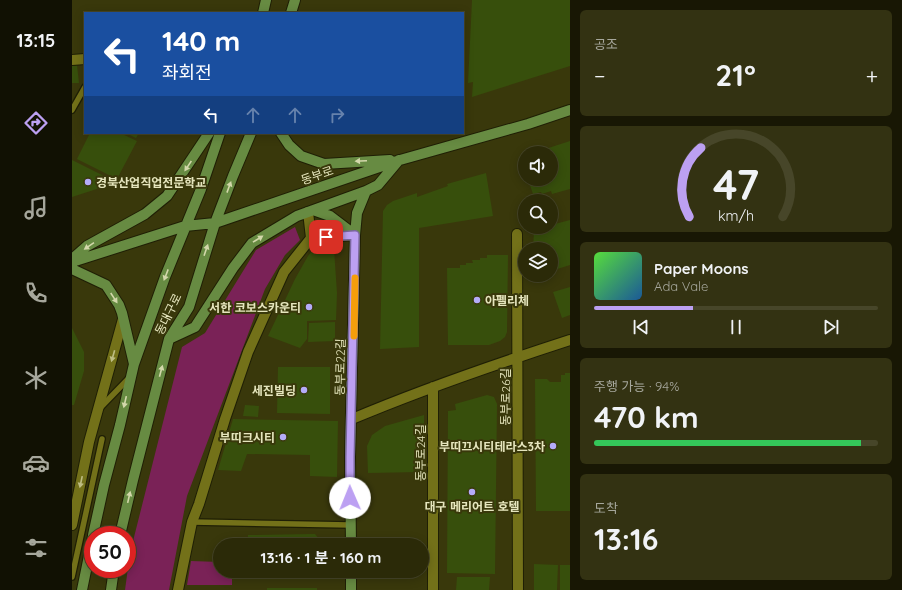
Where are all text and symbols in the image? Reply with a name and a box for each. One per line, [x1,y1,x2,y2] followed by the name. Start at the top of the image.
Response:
[162,23,240,58] text: 140 m
[96,28,148,80] icon: left
[17,29,55,52] text: 13:15
[594,36,618,52] text: 공조
[715,56,756,94] text: 21°
[162,61,212,84] text: 좌회전
[594,62,605,90] text: −
[866,62,878,90] text: +
[200,104,222,126] icon: left
[242,104,264,126] icon: ahead
[284,104,306,126] icon: ahead
[326,104,348,126] icon: right
[22,109,50,137] icon: directions
[518,146,558,282] map controls
[518,146,558,186] button: sound
[354,158,367,164] one-way arrow
[713,158,759,210] text: 47
[184,161,192,171] one-way arrow
[299,163,335,187] street label: 동부로
[96,175,206,190] place label: 경북산업직업전문학교
[83,177,93,187] marker: 경북산업직업전문학교
[226,180,232,192] one-way arrow
[22,194,50,222] icon: music
[518,194,558,234] button: search
[718,207,754,225] text: km/h
[309,220,343,254] pin
[315,226,337,248] icon: arrive
[252,236,264,243] one-way arrow
[83,242,94,250] one-way arrow
[518,242,558,282] button: layers
[203,244,209,256] one-way arrow
[654,259,749,278] text: Paper Moons
[162,269,168,281] one-way arrow
[654,278,708,294] text: Ada Vale
[22,279,50,307] icon: phone
[152,291,184,337] street label: 동대구로
[110,293,118,303] one-way arrow
[485,293,529,308] place label: 아펠리체
[472,295,482,305] marker: 아펠리체
[209,300,301,315] place label: 서한 코보스카운티
[304,302,314,312] marker: 서한 코보스카운티
[630,316,652,338] icon: previous
[725,316,747,338] icon: pause
[820,316,842,338] icon: next
[332,338,348,396] street label: 동부로22길
[110,351,116,363] one-way arrow
[22,364,50,392] icon: climate
[158,365,164,377] one-way arrow
[498,368,513,426] street label: 동부로26길
[594,378,679,394] text: 주행 가능 · 94%
[252,383,296,398] place label: 세진빌딩
[299,385,309,395] marker: 세진빌딩
[122,395,128,408] one-way arrow
[594,398,699,436] text: 470 km
[413,425,428,481] street label: 동부로24길
[220,430,275,445] place label: 부띠크시티
[278,432,288,442] marker: 부띠크시티
[439,439,545,454] place label: 부띠끄시티테라스3차
[548,441,558,451] marker: 부띠끄시티테라스3차
[22,449,50,477] icon: car
[77,476,83,488] one-way arrow
[329,477,371,519] position arrow
[467,487,477,497] marker: 대구 메리어트 호텔
[126,491,132,503] one-way arrow
[424,499,520,514] place label: 대구 메리어트 호텔
[594,500,618,516] text: 도착
[594,520,658,558] text: 13:16
[84,526,136,578] speed limit sign: 50
[22,534,50,562] icon: filters
[261,548,381,567] text: 13:16 · 1 분 · 160 m

